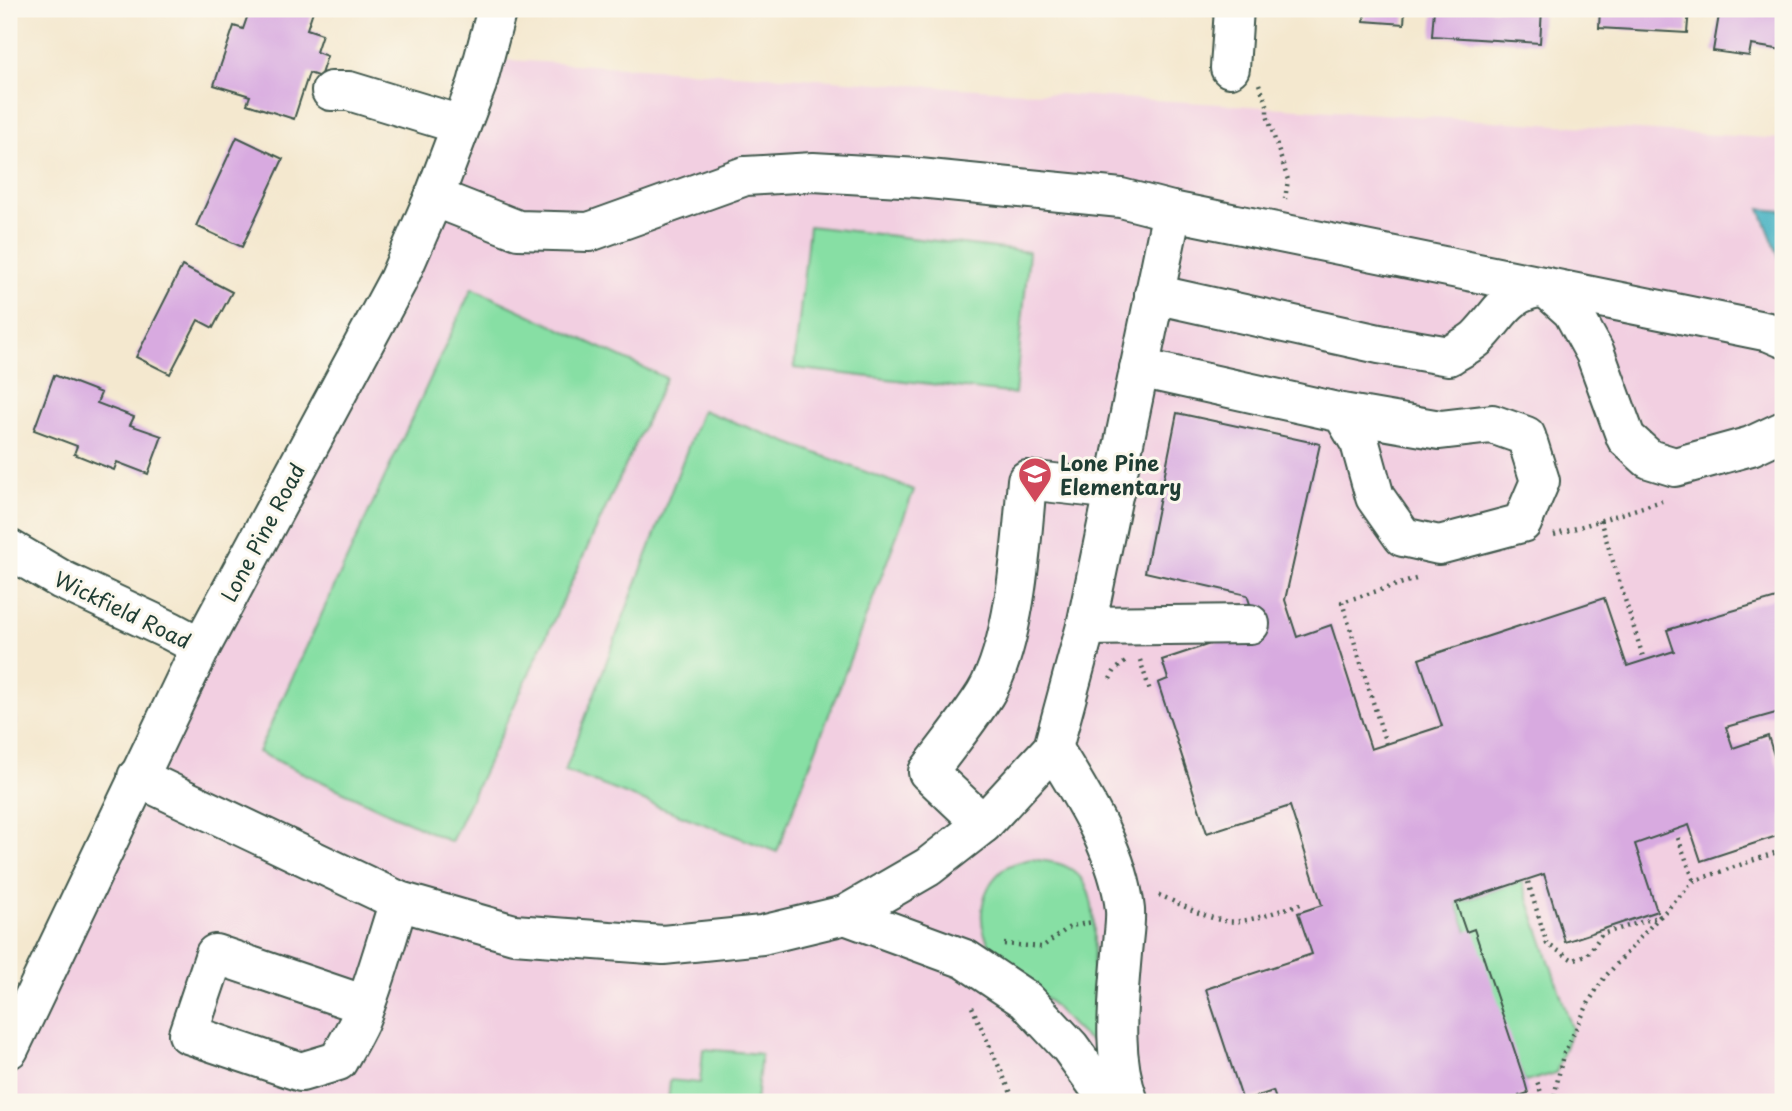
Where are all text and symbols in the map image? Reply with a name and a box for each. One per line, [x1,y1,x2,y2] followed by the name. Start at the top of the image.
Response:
[1060,446,1181,502] place label: Lone Pine Elementary
[1016,455,1054,504] school or university icon: Lone Pine Elementary
[212,457,312,607] street label: Lone Pine Road
[49,562,197,656] street label: Wickfield Road

